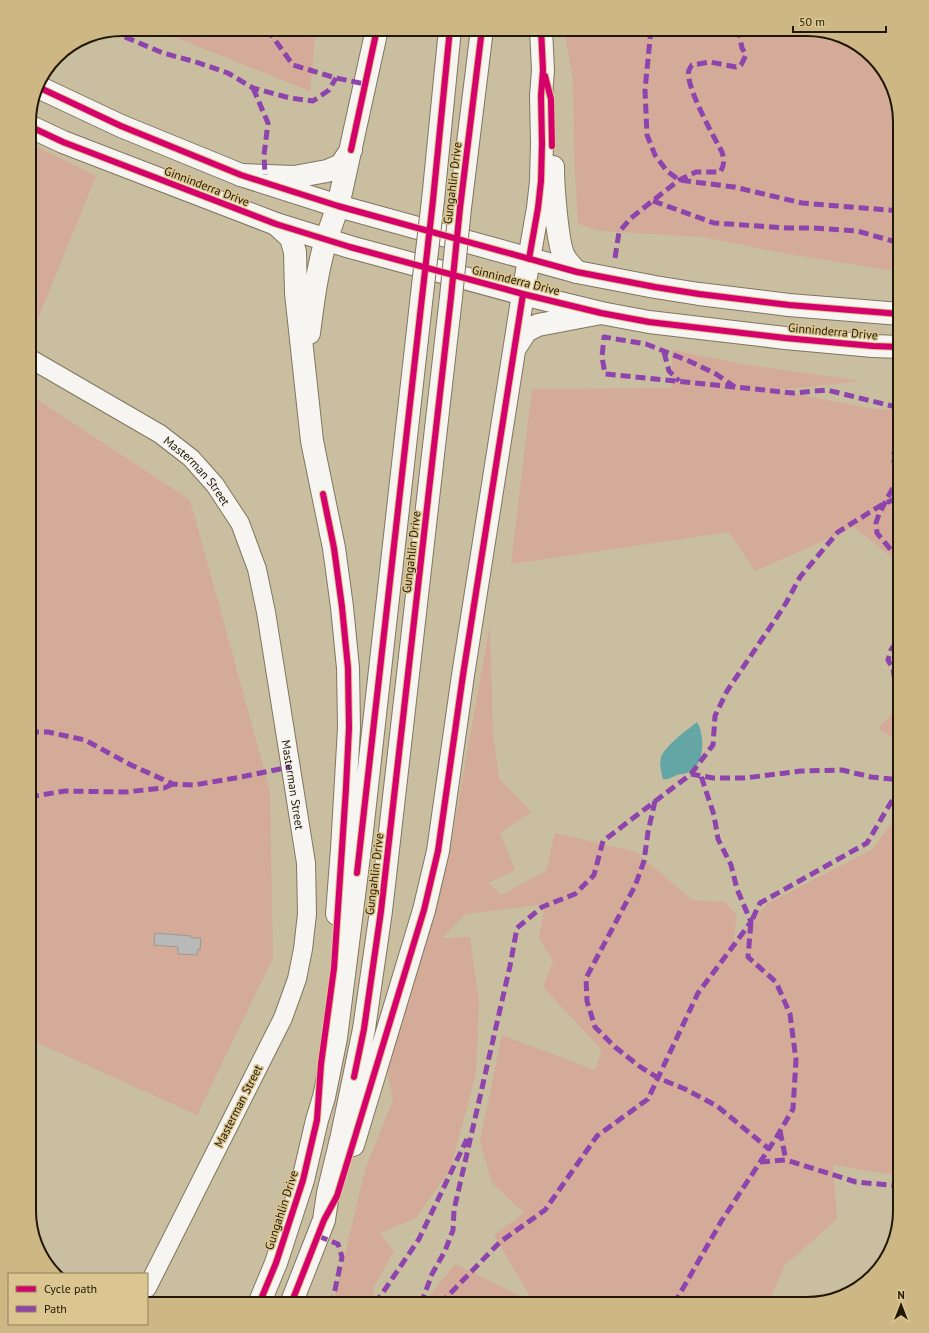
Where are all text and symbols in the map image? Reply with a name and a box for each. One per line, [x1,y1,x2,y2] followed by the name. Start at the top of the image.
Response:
[793,8,886,34] scale bar
[799,14,825,29] text: 50 m
[440,141,464,225] street label: Gungahlin Drive
[162,163,252,209] street label: Ginninderra Drive
[470,262,562,298] street label: Ginninderra Drive
[787,320,879,342] street label: Ginninderra Drive
[161,432,234,508] street label: Masterman Street
[399,510,423,594] street label: Gungahlin Drive
[279,739,308,831] street label: Masterman Street
[362,832,386,916] street label: Gungahlin Drive
[211,1062,265,1150] street label: Masterman Street
[261,1168,301,1252] street label: Gungahlin Drive
[8,1273,148,1325] legend
[44,1281,97,1296] text: Cycle path
[881,1285,921,1325] north arrow
[897,1288,905,1302] text: N
[44,1301,67,1316] text: Path

